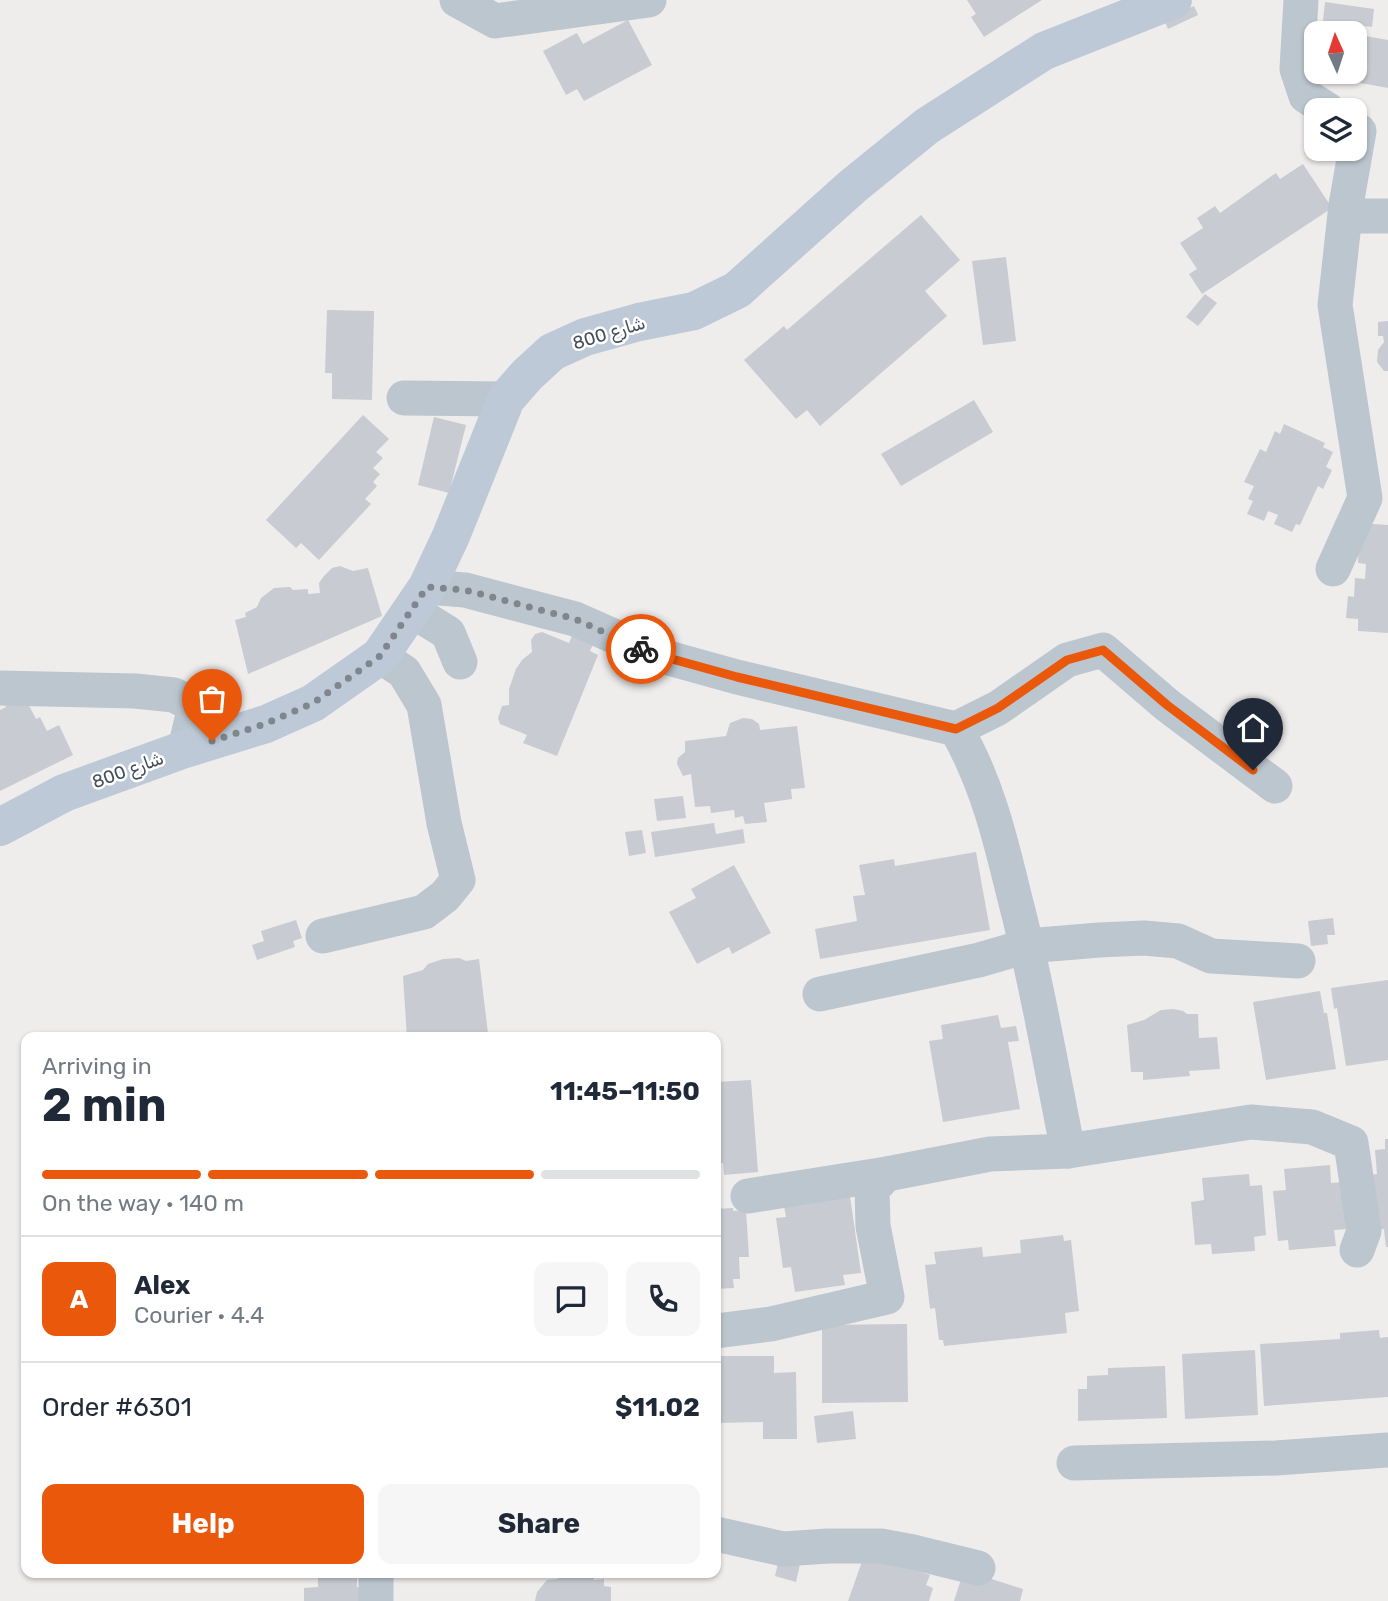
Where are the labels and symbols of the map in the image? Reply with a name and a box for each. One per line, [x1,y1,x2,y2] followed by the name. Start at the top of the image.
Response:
[1304,21,1367,84] north arrow
[570,312,648,355] street label: شارع 800
[606,614,676,684] courier
[182,669,242,741] pin
[1223,698,1283,770] pin
[89,747,167,794] street label: شارع 800

